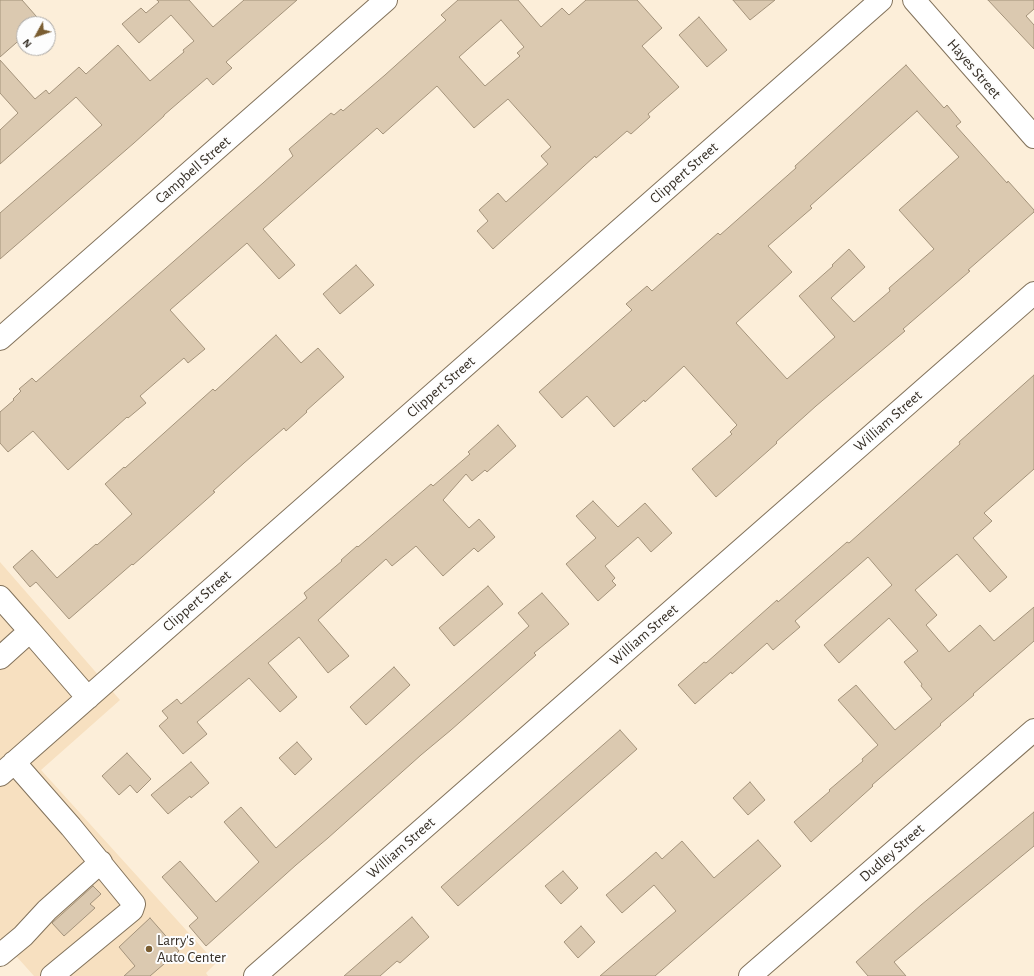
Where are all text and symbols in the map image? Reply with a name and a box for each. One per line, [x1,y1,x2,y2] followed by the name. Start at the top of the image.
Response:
[16,16,56,56] north arrow
[943,35,1005,103] street label: Hayes Street
[21,37,34,50] text: N
[152,132,234,208] street label: Campbell Street
[646,138,722,208] street label: Clippert Street
[403,352,479,422] street label: Clippert Street
[850,386,926,456] street label: William Street
[159,566,235,636] street label: Clippert Street
[606,600,682,670] street label: William Street
[363,813,439,883] street label: William Street
[856,820,928,886] street label: Dudley Street
[157,931,226,966] place label: Larry's Auto Center
[144,944,154,954] marker: Larry's Auto Center

